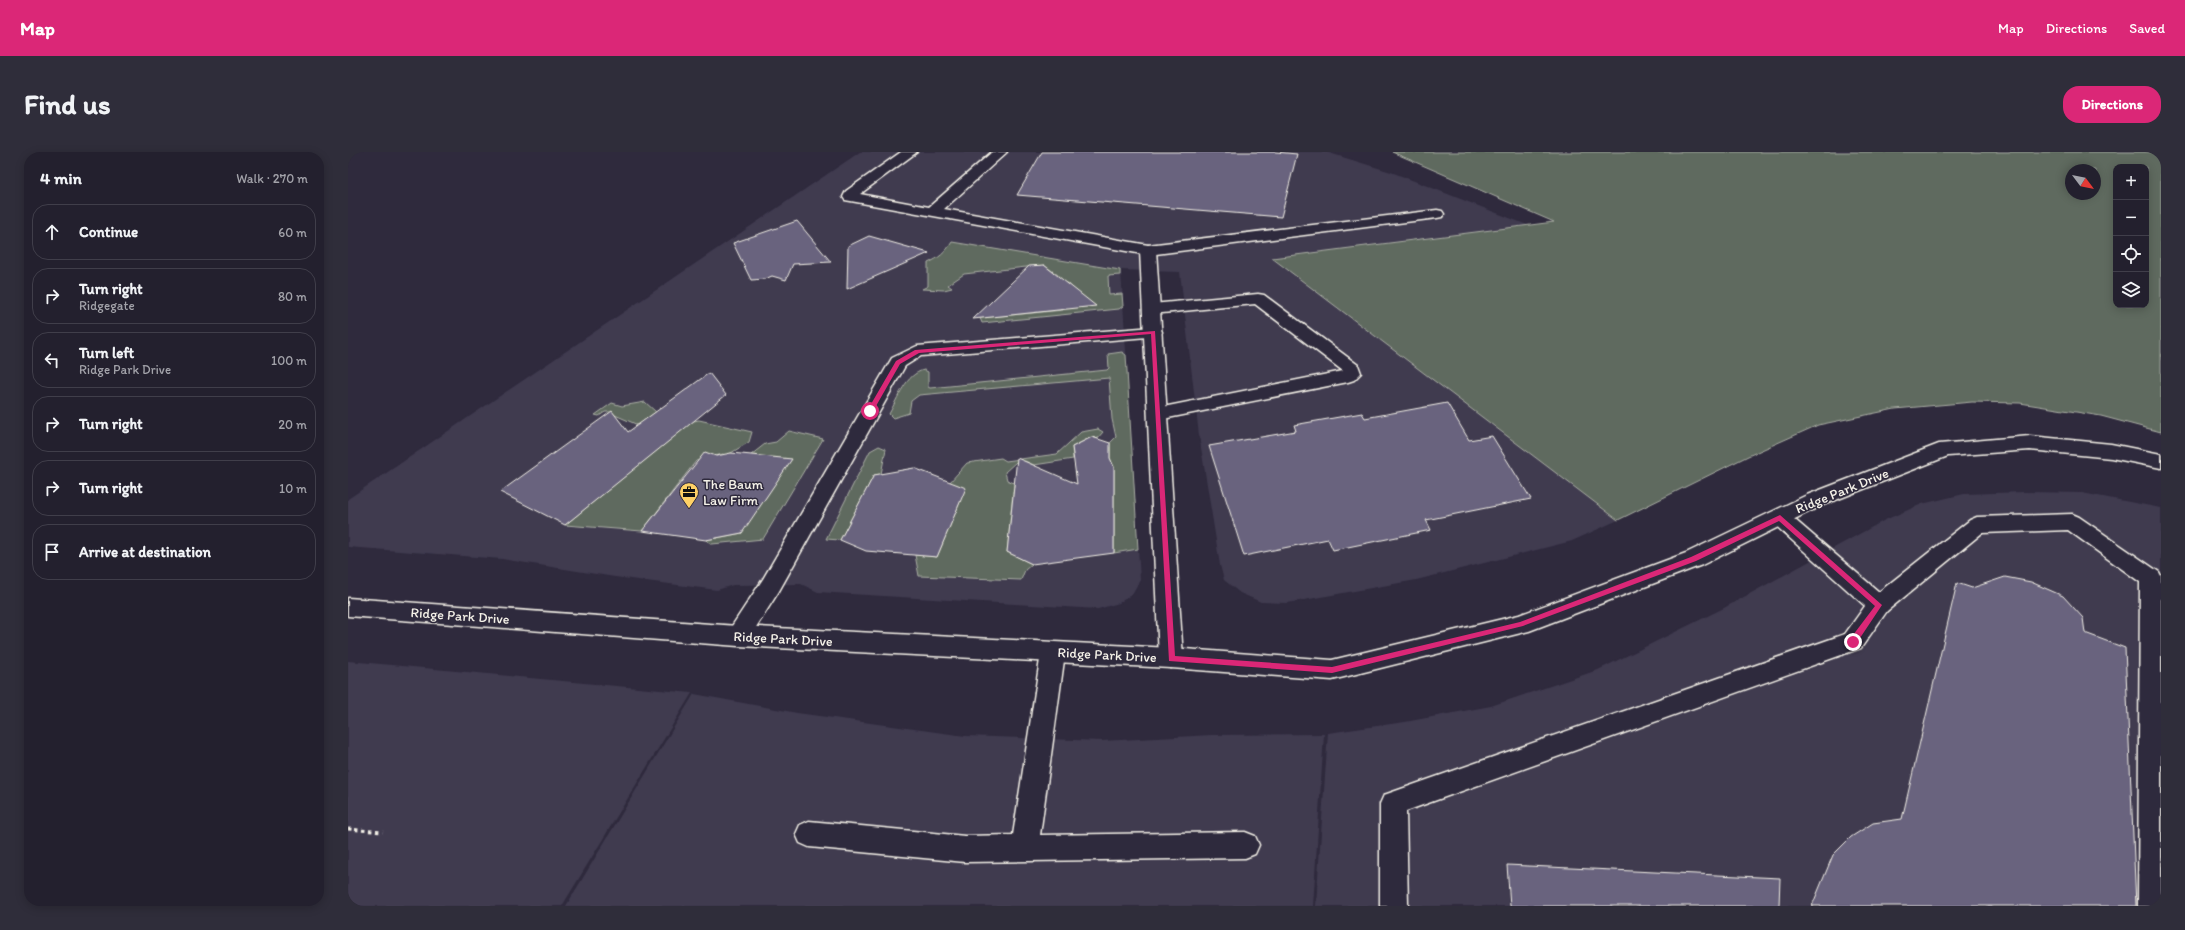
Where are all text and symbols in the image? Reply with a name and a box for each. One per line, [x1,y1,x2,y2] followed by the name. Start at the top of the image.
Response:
[20,17,55,40] text: Map
[1998,20,2024,37] text: Map
[2046,20,2107,37] text: Directions
[2129,20,2165,37] text: Saved
[2063,86,2161,123] button: Directions
[24,87,111,121] text: Find us
[2065,164,2101,200] north arrow
[2113,164,2149,308] map controls
[2113,164,2149,200] button: +
[40,168,82,188] text: 4 min
[236,171,308,186] text: Walk · 270 m
[2113,200,2149,236] button: −
[41,221,63,243] icon: ahead
[79,223,138,241] text: Continue
[278,225,307,240] text: 60 m
[2113,236,2149,272] button: locate
[2113,272,2149,308] button: layers
[79,280,143,298] text: Turn right
[41,285,63,307] icon: right
[278,289,307,304] text: 80 m
[79,298,135,313] text: Ridgegate
[79,344,134,362] text: Turn left
[41,349,63,371] icon: left
[271,353,307,368] text: 100 m
[79,362,171,377] text: Ridge Park Drive
[861,402,879,420] route start
[41,413,63,435] icon: right
[79,415,143,433] text: Turn right
[278,417,307,432] text: 20 m
[1793,464,1891,517] street label: Ridge Park Drive
[703,476,764,509] place label: The Baum Law Firm
[41,477,63,499] icon: right
[79,479,143,497] text: Turn right
[279,481,307,496] text: 10 m
[678,481,700,509] office icon: The Baum Law Firm
[41,541,63,563] icon: arrive
[79,543,211,561] text: Arrive at destination
[410,604,510,628] street label: Ridge Park Drive
[733,628,833,650] street label: Ridge Park Drive
[1844,633,1862,651] route end
[1057,644,1157,666] street label: Ridge Park Drive

